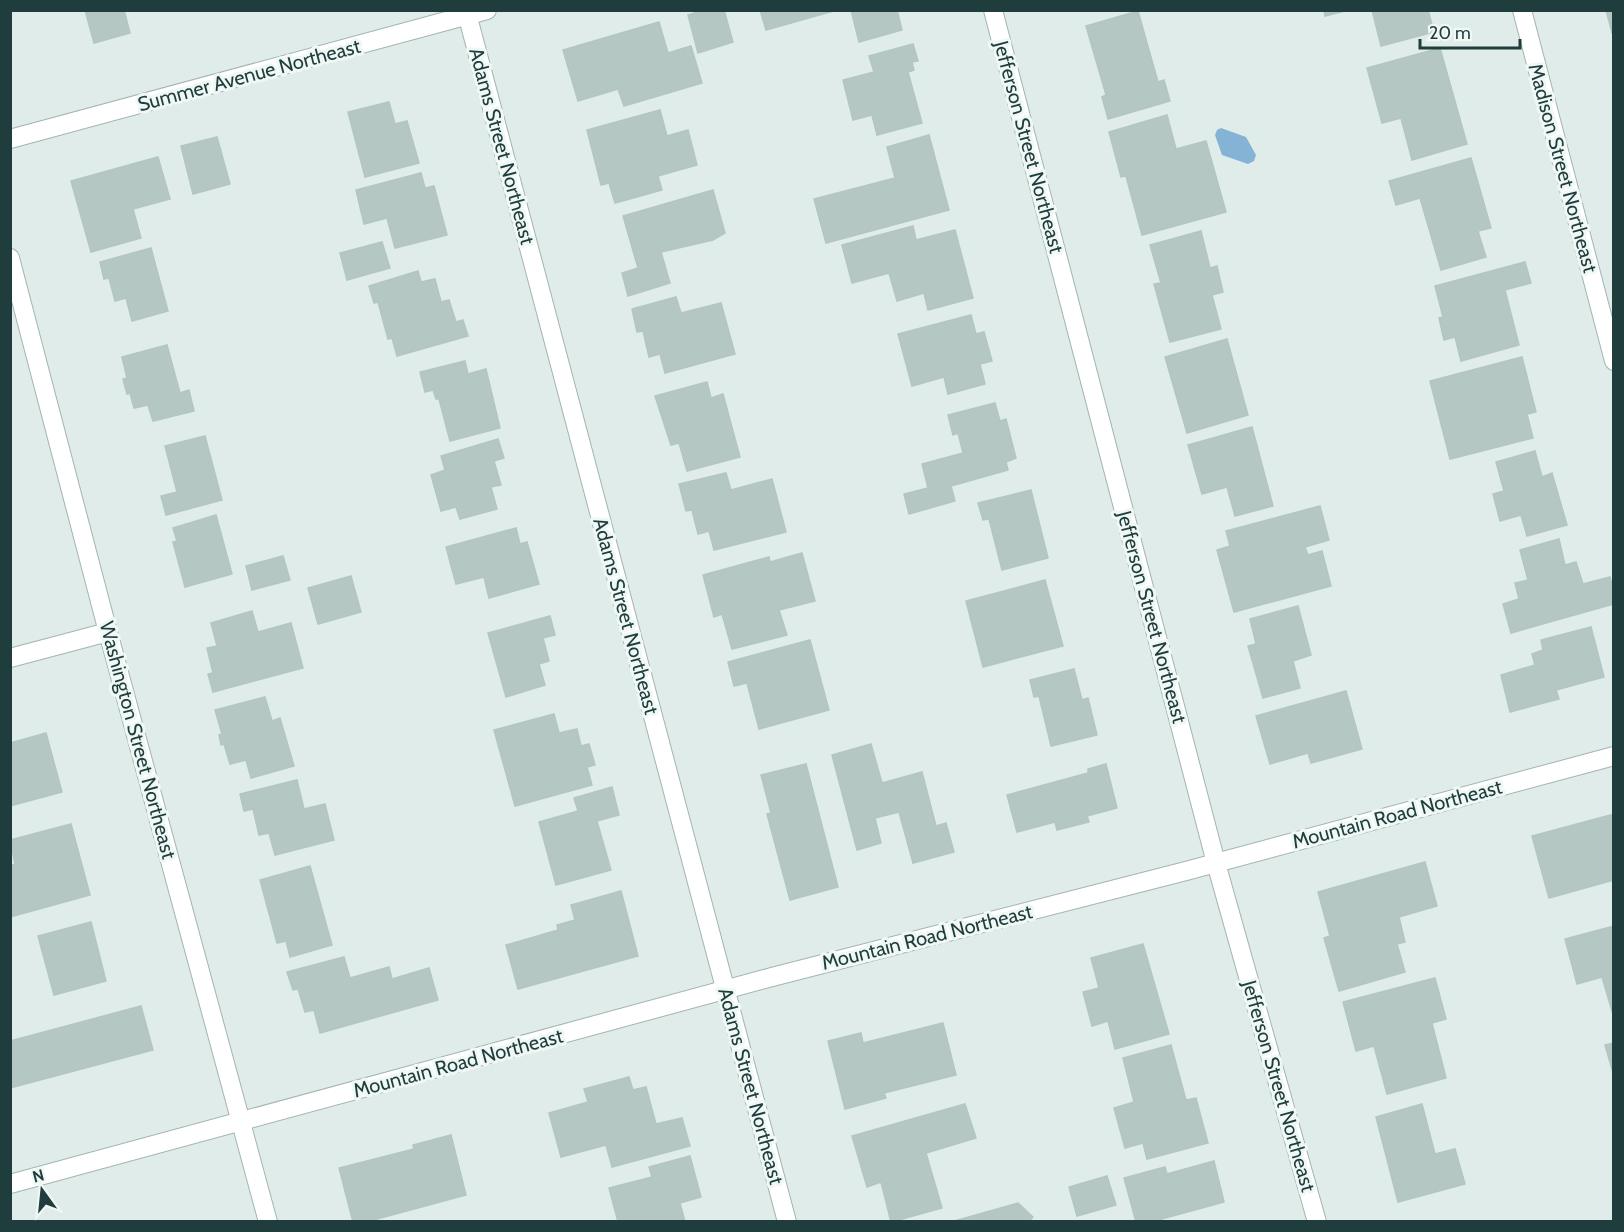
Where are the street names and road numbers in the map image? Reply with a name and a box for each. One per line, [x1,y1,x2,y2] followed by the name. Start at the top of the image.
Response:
[135,34,363,116] street label: Summer Avenue Northeast
[989,37,1069,256] street label: Jefferson Street Northeast
[464,45,540,247] street label: Adams Street Northeast
[1524,61,1603,275] street label: Madison Street Northeast
[1112,507,1192,726] street label: Jefferson Street Northeast
[588,515,664,717] street label: Adams Street Northeast
[95,619,181,862] street label: Washington Street Northeast
[1289,774,1505,854] street label: Mountain Road Northeast
[819,899,1035,975] street label: Mountain Road Northeast
[1237,976,1321,1195] street label: Jefferson Street Northeast
[713,985,789,1187] street label: Adams Street Northeast
[350,1023,566,1103] street label: Mountain Road Northeast

